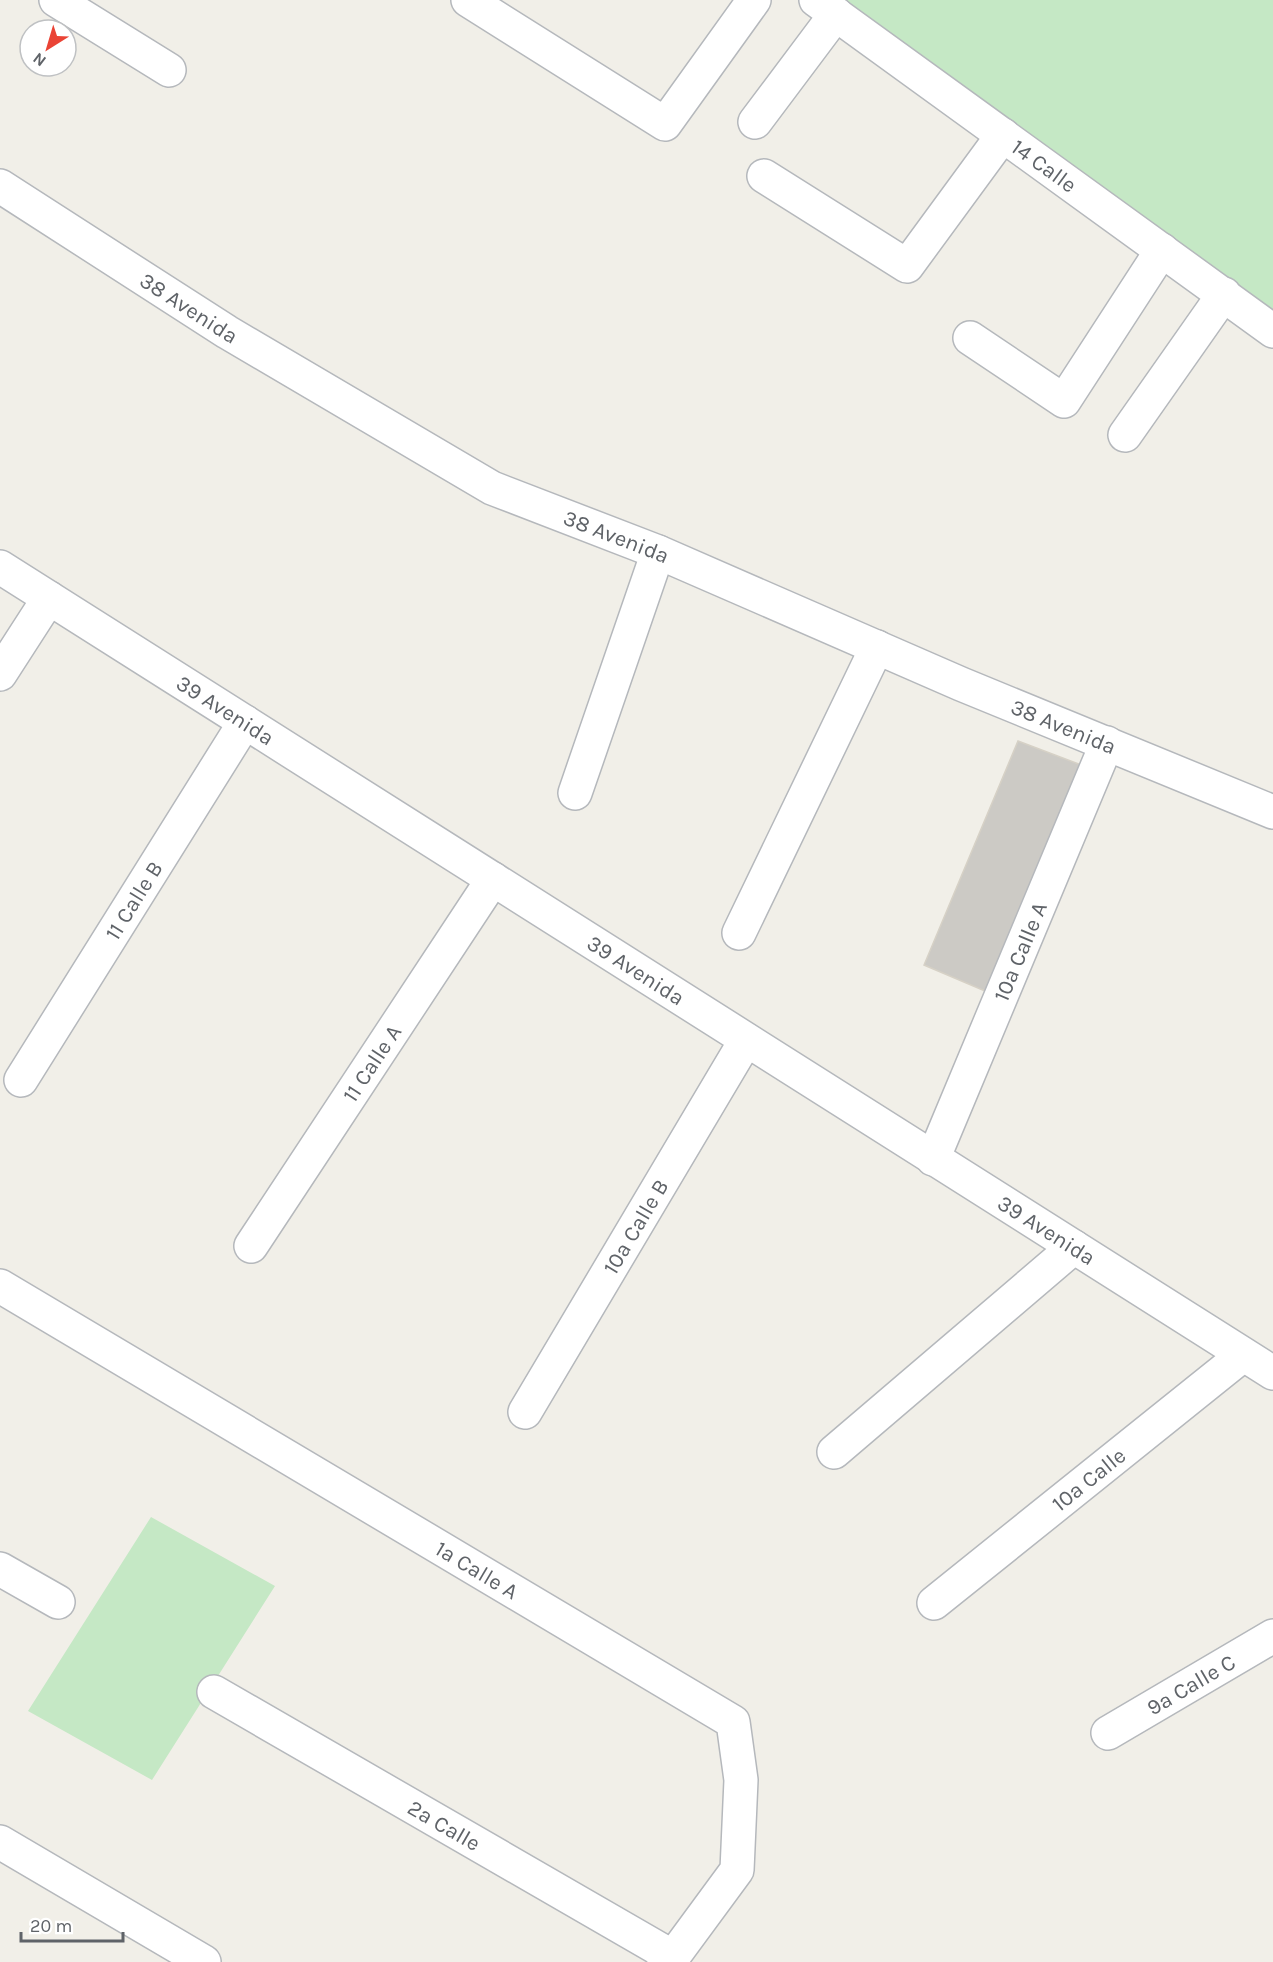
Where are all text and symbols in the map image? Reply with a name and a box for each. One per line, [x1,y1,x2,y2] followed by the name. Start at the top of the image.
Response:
[18,18,78,78] north arrow
[29,49,50,71] text: N
[1006,134,1081,198] street label: 14 Calle
[135,268,242,350] street label: 38 Avenida
[560,505,673,569] street label: 38 Avenida
[171,670,279,751] street label: 39 Avenida
[1007,694,1120,760] street label: 38 Avenida
[100,857,169,945] street label: 11 Calle B
[989,898,1053,1005] street label: 10a Calle A
[582,930,689,1011] street label: 39 Avenida
[338,1020,407,1107] street label: 11 Calle A
[598,1175,674,1279] street label: 10a Calle B
[993,1190,1100,1271] street label: 39 Avenida
[1047,1442,1131,1517] street label: 10a Calle
[430,1536,523,1605] street label: 1a Calle A
[1142,1649,1240,1721] street label: 9a Calle C
[403,1795,485,1857] street label: 2a Calle
[21,1905,123,1943] scale bar
[30,1915,72,1937] text: 20 m

